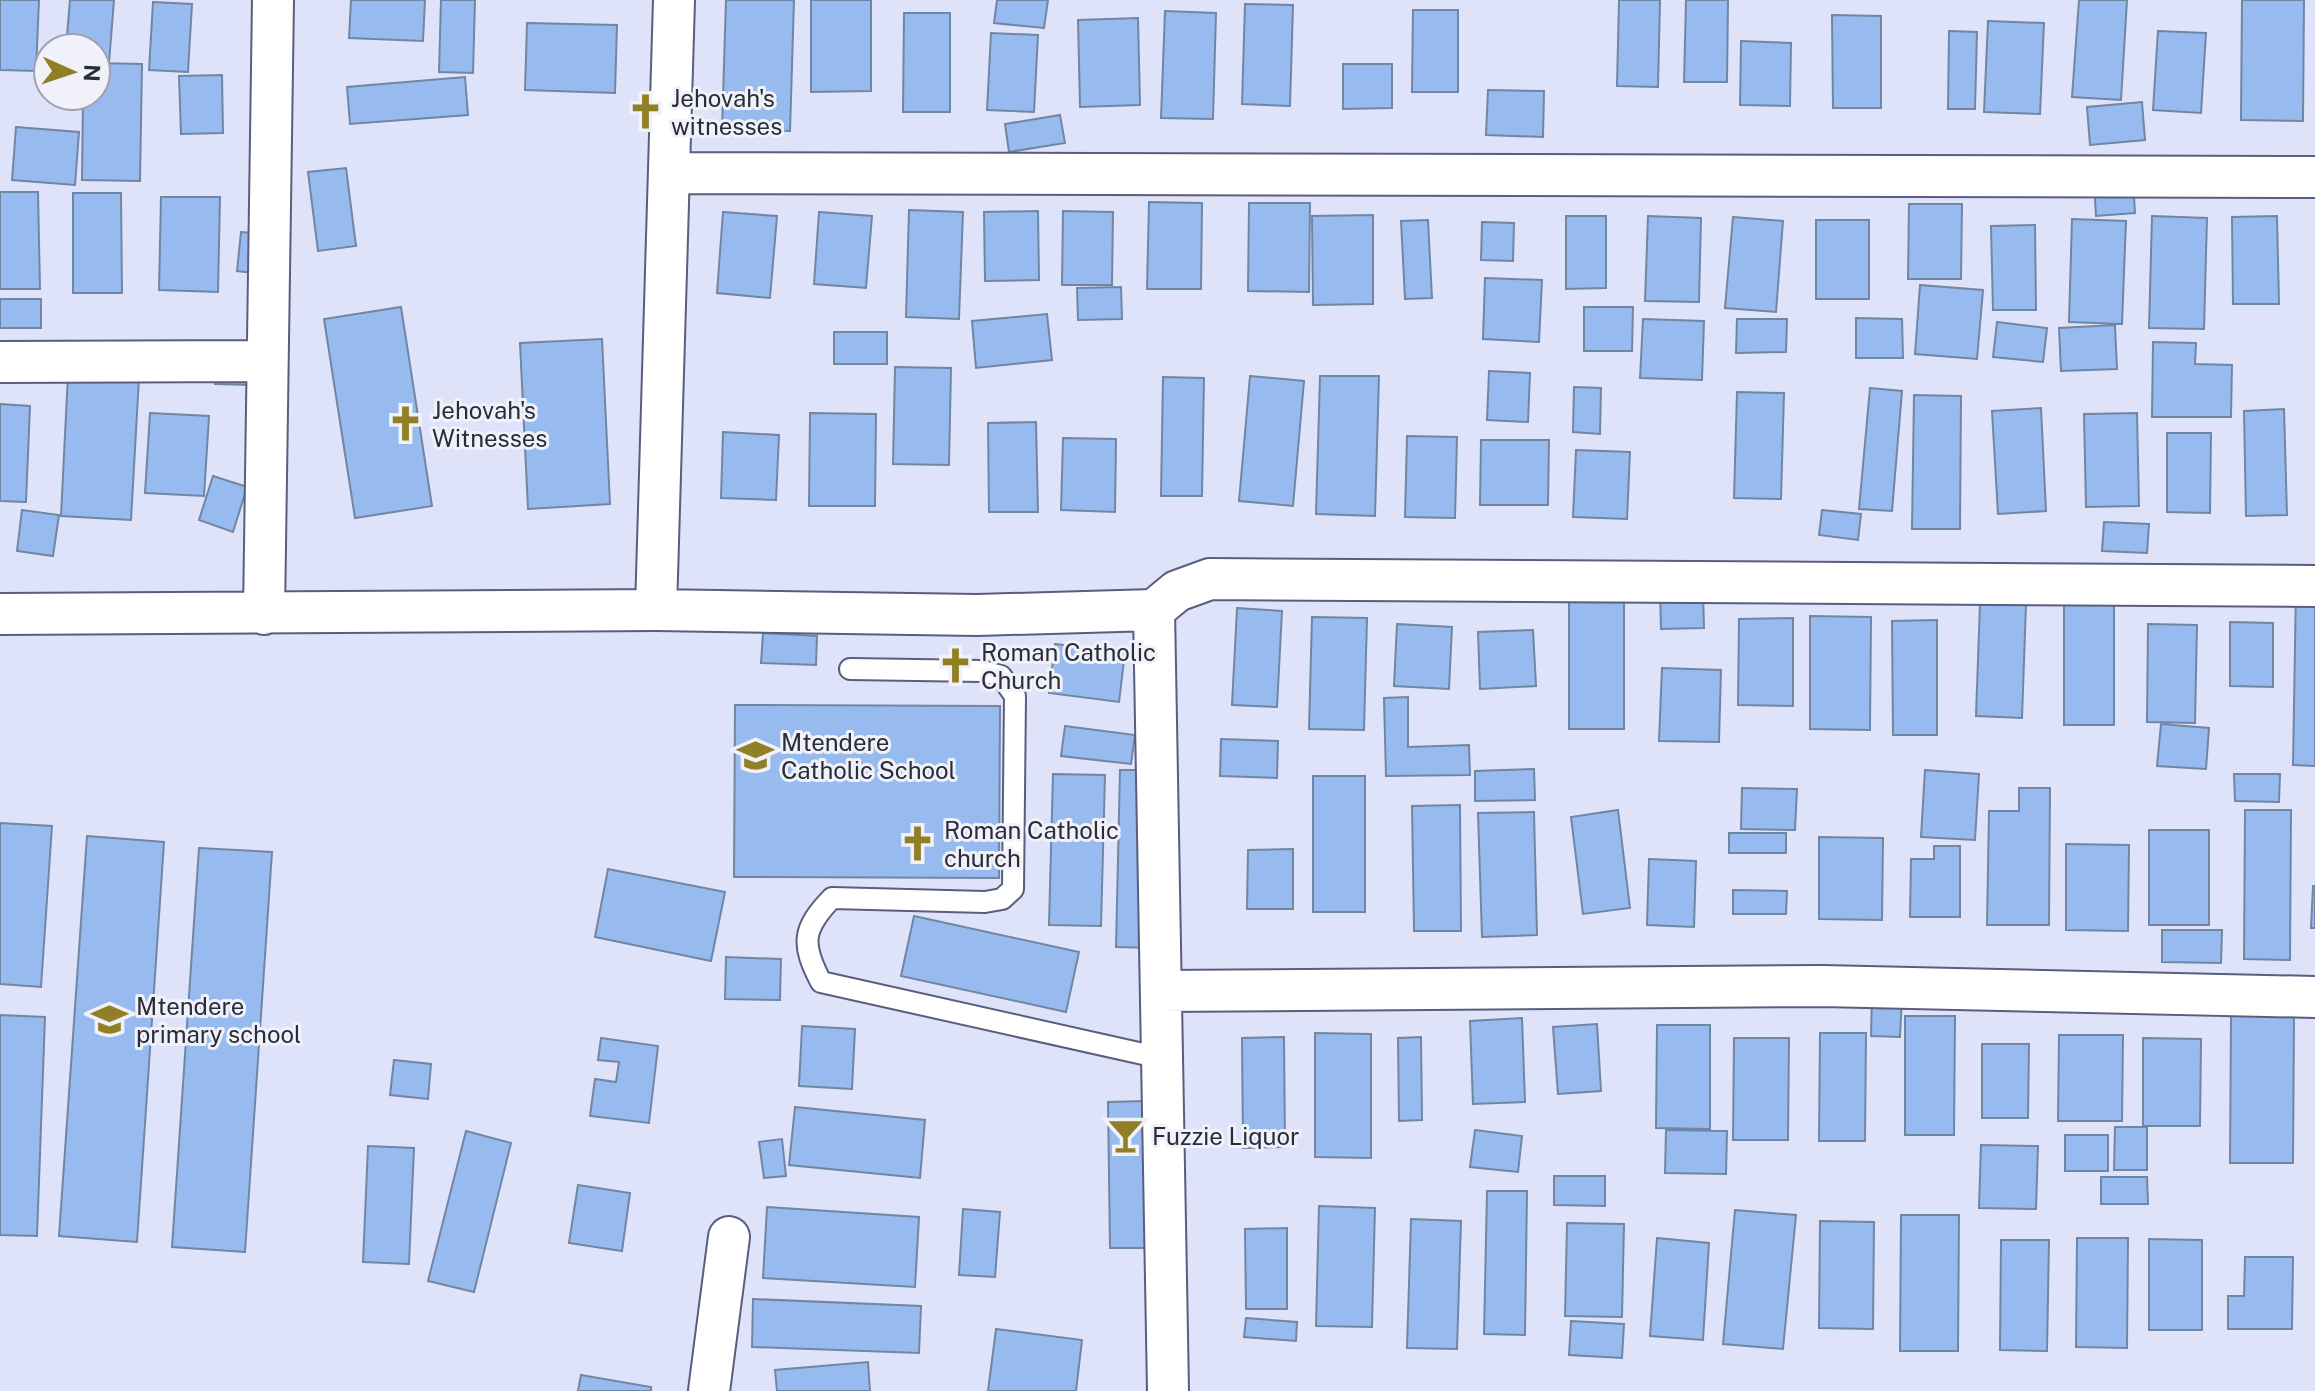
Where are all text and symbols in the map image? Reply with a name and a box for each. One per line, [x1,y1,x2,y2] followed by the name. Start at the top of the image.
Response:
[32,32,112,112] north arrow
[79,64,105,82] text: N
[671,84,782,140] place label: Jehovah's witnesses
[626,93,664,131] church icon: Jehovah's witnesses
[432,396,547,452] place label: Jehovah's Witnesses
[387,405,425,443] church icon: Jehovah's Witnesses
[981,638,1156,694] place label: Roman Catholic Church
[936,647,974,685] church icon: Roman Catholic Church
[781,728,956,784] place label: Mtendere Catholic School
[736,737,774,775] school or university icon: Mtendere Catholic School
[944,816,1119,872] place label: Roman Catholic church
[899,825,937,863] church icon: Roman Catholic church
[136,992,301,1048] place label: Mtendere primary school
[91,1001,129,1039] school or university icon: Mtendere primary school
[1107,1117,1145,1155] bar icon: Fuzzie Liquor
[1152,1122,1299,1150] place label: Fuzzie Liquor

